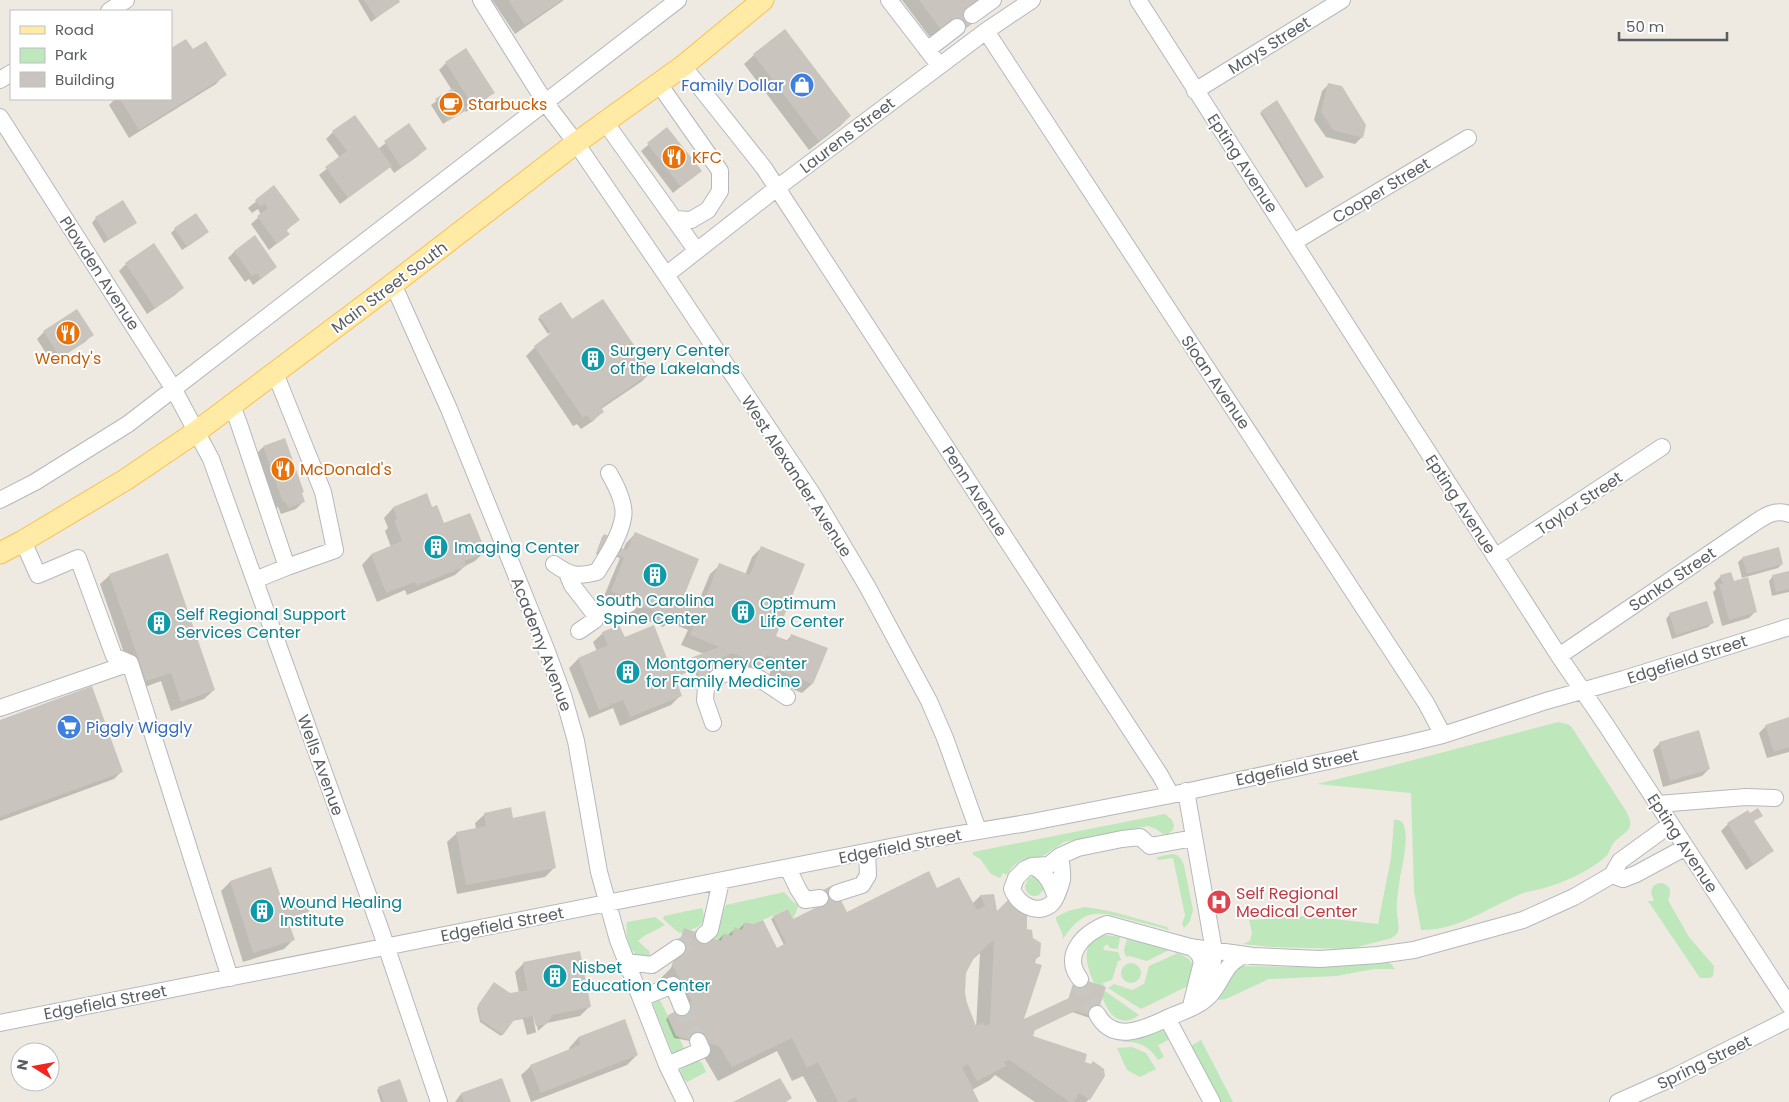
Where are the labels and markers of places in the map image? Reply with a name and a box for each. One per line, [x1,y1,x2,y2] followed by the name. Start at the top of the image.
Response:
[789,72,815,98] shop icon: Family Dollar
[681,74,784,97] place label: Family Dollar
[438,91,464,117] cafe icon: Starbucks
[468,93,547,116] place label: Starbucks
[661,144,687,170] restaurant icon: KFC
[692,146,722,169] place label: KFC
[55,320,81,346] restaurant icon: Wendy's
[610,339,740,380] place label: Surgery Center of the Lakelands
[580,346,606,372] building icon: Surgery Center of the Lakelands
[35,347,101,370] place label: Wendy's
[270,456,296,482] restaurant icon: McDonald's
[300,458,392,481] place label: McDonald's
[423,534,449,560] building icon: Imaging Center
[454,536,580,559] place label: Imaging Center
[642,562,668,588] building icon: South Carolina Spine Center
[596,589,714,630] place label: South Carolina Spine Center
[760,592,845,633] place label: Optimum Life Center
[730,599,756,625] building icon: Optimum Life Center
[176,603,346,644] place label: Self Regional Support Services Center
[146,610,172,636] building icon: Self Regional Support Services Center
[646,652,807,693] place label: Montgomery Center for Family Medicine
[615,659,641,685] building icon: Montgomery Center for Family Medicine
[56,714,82,740] supermarket icon: Piggly Wiggly
[86,716,192,739] place label: Piggly Wiggly
[1236,882,1357,923] place label: Self Regional Medical Center
[1206,889,1232,915] hospital icon: Self Regional Medical Center
[280,891,402,932] place label: Wound Healing Institute
[249,898,275,924] building icon: Wound Healing Institute
[572,956,711,997] place label: Nisbet Education Center
[542,963,568,989] building icon: Nisbet Education Center

